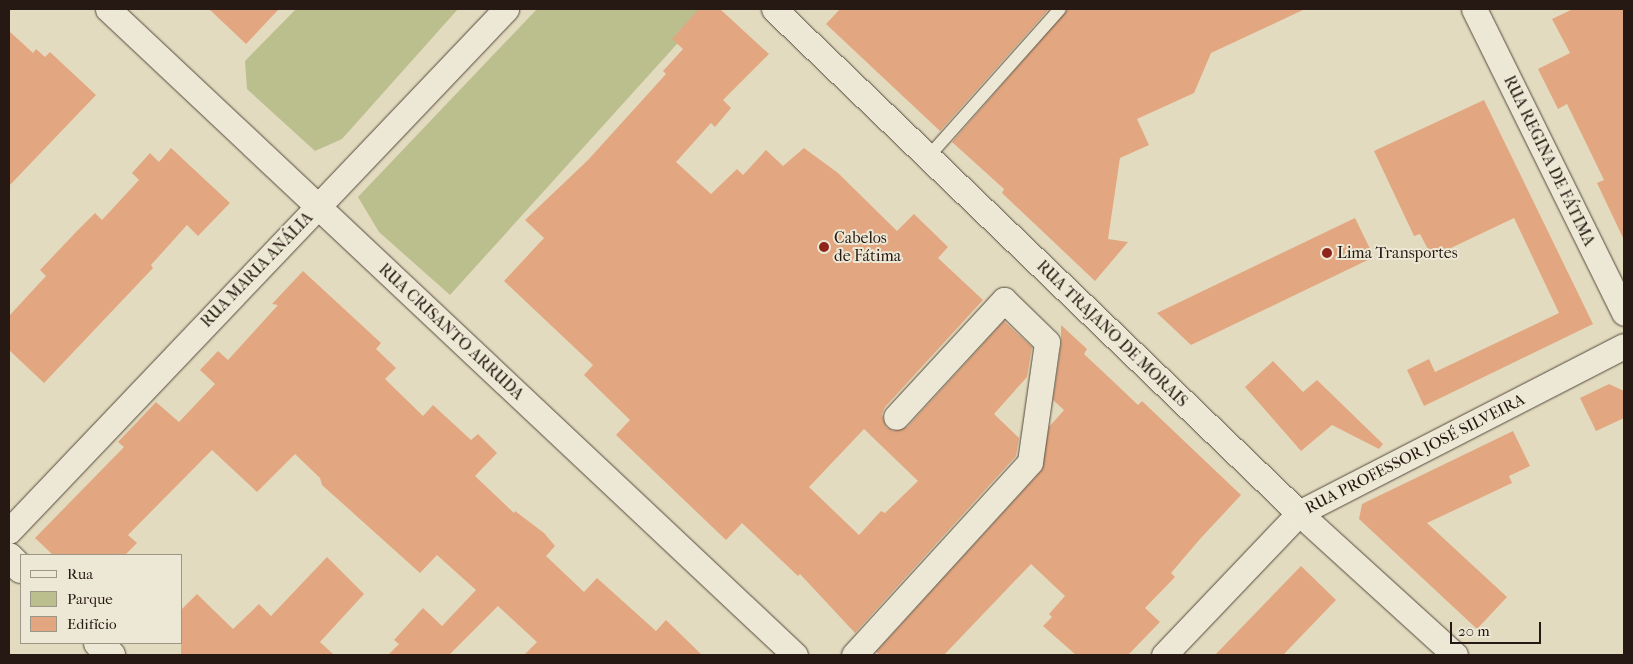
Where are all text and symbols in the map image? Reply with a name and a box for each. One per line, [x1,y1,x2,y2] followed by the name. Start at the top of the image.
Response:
[1499,73,1599,249] street label: RUA REGINA DE FÁTIMA
[197,208,317,332] street label: RUA MARIA ANÁLIA
[834,228,901,266] place label: Cabelos de Fátima
[818,241,830,253] marker: Cabelos de Fátima
[1337,243,1458,263] place label: Lima Transportes
[1321,247,1333,259] marker: Lima Transportes
[1032,257,1192,411] street label: RUA TRAJANO DE MORAIS
[375,260,527,404] street label: RUA CRISANTO ARRUDA
[1302,390,1528,518] street label: RUA PROFESSOR JOSÉ SILVEIRA
[20,554,182,644] legend
[67,565,93,583] text: Rua
[67,590,113,608] text: Parque
[1453,612,1544,644] scale bar
[67,615,117,633] text: Edifício
[1458,622,1490,640] text: 20 m

